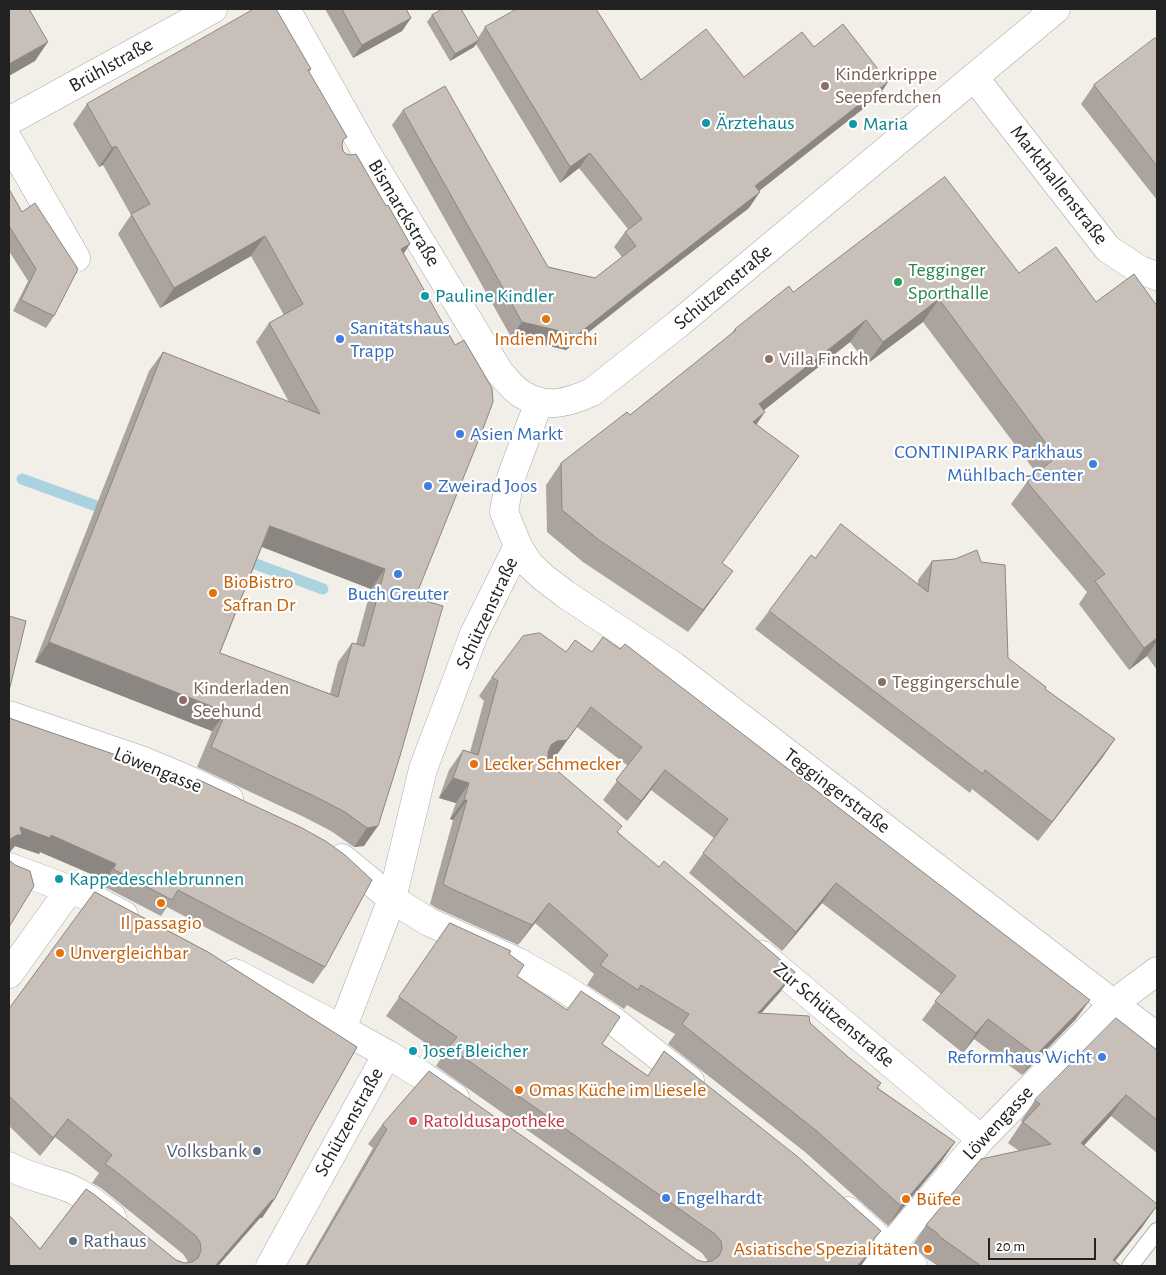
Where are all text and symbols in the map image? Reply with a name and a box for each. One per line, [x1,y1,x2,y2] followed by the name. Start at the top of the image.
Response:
[65,32,157,98] street label: Brühlstraße
[835,62,942,109] place label: Kinderkrippe Seepferdchen
[819,80,831,92] marker: Kinderkrippe Seepferdchen
[716,111,795,135] place label: Ärztehaus
[863,112,908,136] place label: Maria
[700,117,712,129] marker: Ärztehaus
[847,118,859,130] marker: Maria
[1005,120,1113,250] street label: Markthallenstraße
[363,155,445,271] street label: Bismarckstraße
[669,239,777,335] street label: Schützenstraße
[908,258,989,305] place label: Tegginger Sporthalle
[892,276,904,288] marker: Tegginger Sporthalle
[435,284,554,308] place label: Pauline Kindler
[419,290,431,302] marker: Pauline Kindler
[540,313,552,325] marker: Indien Mirchi
[350,316,450,363] place label: Sanitätshaus Trapp
[494,327,598,351] place label: Indien Mirchi
[334,333,346,345] marker: Sanitätshaus Trapp
[779,347,869,371] place label: Villa Finckh
[763,353,775,365] marker: Villa Finckh
[470,422,563,446] place label: Asien Markt
[454,428,466,440] marker: Asien Markt
[894,440,1083,487] place label: CONTINIPARK Parkhaus Mühlbach-Center
[1087,458,1099,470] marker: CONTINIPARK Parkhaus Mühlbach-Center
[438,474,537,498] place label: Zweirad Joos
[422,480,434,492] marker: Zweirad Joos
[451,553,523,673] street label: Schützenstraße
[392,568,404,580] marker: Buch Greuter
[223,570,295,617] place label: BioBistro Safran Dr
[347,582,449,606] place label: Buch Greuter
[207,587,219,599] marker: BioBistro Safran Dr
[892,670,1019,694] place label: Teggingerschule
[193,676,289,723] place label: Kinderladen Seehund
[876,676,888,688] marker: Teggingerschule
[177,694,189,706] marker: Kinderladen Seehund
[110,741,206,799] street label: Löwengasse
[779,743,895,839] street label: Teggingerstraße
[484,752,621,776] place label: Lecker Schmecker
[468,758,480,770] marker: Lecker Schmecker
[69,867,244,891] place label: Kappedeschlebrunnen
[53,873,65,885] marker: Kappedeschlebrunnen
[155,897,167,909] marker: Il passagio
[120,911,202,935] place label: Il passagio
[70,941,189,965] place label: Unvergleichbar
[54,947,66,959] marker: Unvergleichbar
[769,957,899,1073] street label: Zur Schützenstraße
[423,1039,528,1063] place label: Josef Bleicher
[407,1045,419,1057] marker: Josef Bleicher
[947,1045,1092,1069] place label: Reformhaus Wicht
[1096,1051,1108,1063] marker: Reformhaus Wicht
[309,1063,389,1181] street label: Schützenstraße
[529,1078,706,1102] place label: Omas Küche im Liesele
[957,1081,1039,1165] street label: Löwengasse
[513,1084,525,1096] marker: Omas Küche im Liesele
[423,1109,565,1133] place label: Ratoldusapotheke
[407,1115,419,1127] marker: Ratoldusapotheke
[167,1139,247,1163] place label: Volksbank
[251,1145,263,1157] marker: Volksbank
[676,1186,762,1210] place label: Engelhardt
[916,1187,961,1211] place label: Büfee
[660,1192,672,1204] marker: Engelhardt
[900,1193,912,1205] marker: Büfee
[991,1228,1098,1260] scale bar
[83,1229,147,1253] place label: Rathaus
[67,1235,79,1247] marker: Rathaus
[734,1237,918,1261] place label: Asiatische Spezialitäten
[996,1239,1025,1254] text: 20 m
[922,1243,934,1255] marker: Asiatische Spezialitäten

